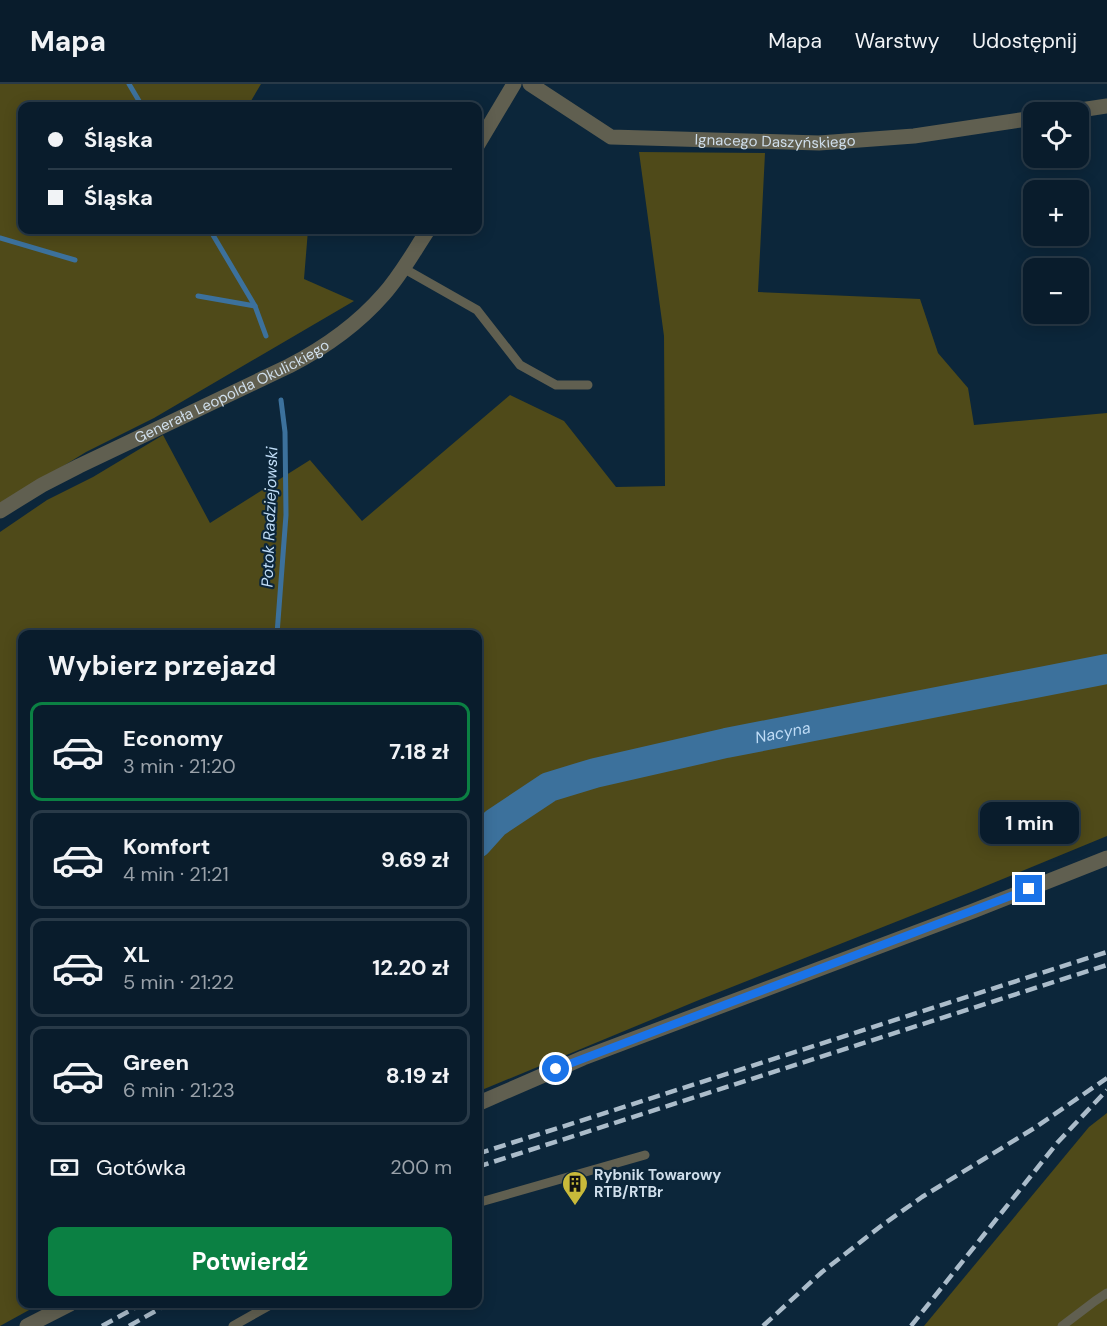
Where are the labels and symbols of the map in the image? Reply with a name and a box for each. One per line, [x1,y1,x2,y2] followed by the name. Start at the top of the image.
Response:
[694,129,856,153] street label: Ignacego Daszyńskiego
[131,335,333,448] street label: Generała Leopolda Okulickiego
[257,445,282,588] water label: Potok Radziejowski
[753,717,812,748] water label: Nacyna
[980,802,1078,844] callout: 1 min
[1015,875,1042,902] route end
[542,1055,569,1082] route start
[594,1165,721,1202] place label: Rybnik Towarowy RTB/RTBr
[560,1169,590,1207] building icon: Rybnik Towarowy RTB/RTBr

